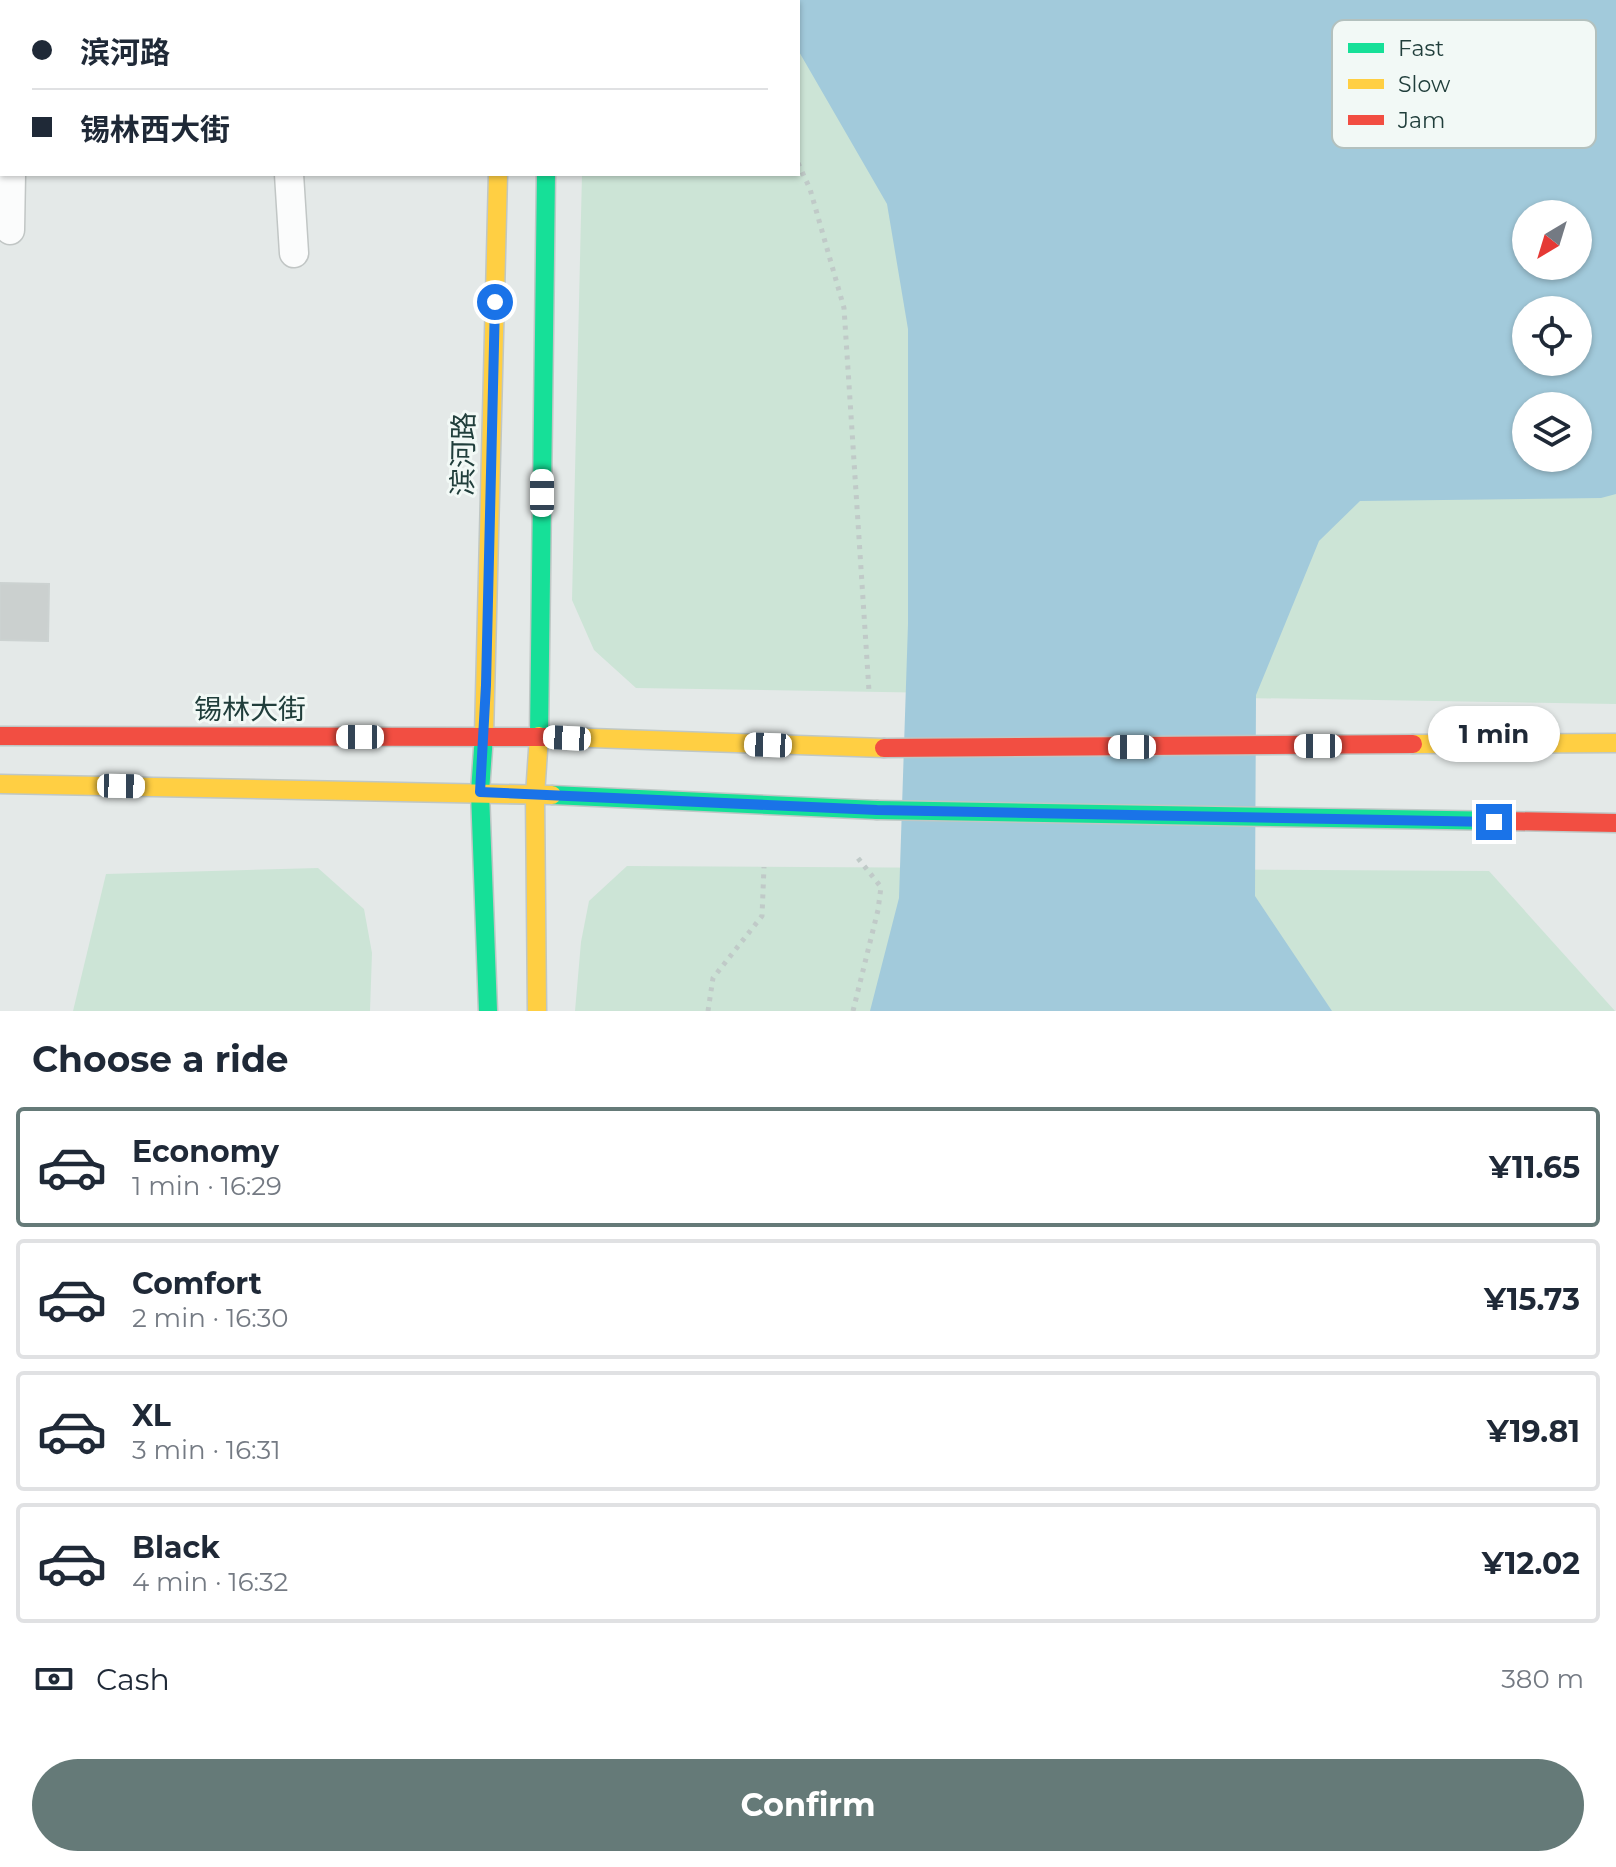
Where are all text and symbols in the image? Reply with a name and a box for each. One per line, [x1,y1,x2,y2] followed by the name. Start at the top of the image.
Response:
[1332,20,1596,148] legend
[80,34,170,71] text: 滨河路
[1398,35,1444,62] text: Fast
[1398,71,1451,98] text: Slow
[1397,107,1445,134] text: Jam
[80,111,230,148] text: 锡林西大街
[1512,200,1592,280] north arrow
[1512,200,1592,472] map controls
[477,284,513,320] route start
[1512,296,1592,376] button: locate
[1512,392,1592,472] button: layers
[445,412,481,496] street label: 滨河路
[530,469,554,517] car
[194,692,306,726] street label: 锡林大街
[1428,706,1560,762] callout: 1 min
[1459,718,1529,750] text: 1 min
[336,725,384,749] car
[542,725,592,751] car
[744,732,792,758] car
[1294,734,1342,758] car
[1108,735,1156,759] car
[97,774,145,798] car
[1476,804,1512,840] route end
[32,1037,289,1081] text: Choose a ride
[36,1131,108,1203] icon: car
[132,1133,279,1170] text: Economy
[1489,1149,1580,1186] text: ¥11.65
[132,1170,282,1202] text: 1 min · 16:29
[36,1263,108,1335] icon: car
[132,1265,262,1302] text: Comfort
[1484,1281,1580,1318] text: ¥15.73
[132,1302,289,1334] text: 2 min · 16:30
[36,1395,108,1467] icon: car
[132,1397,171,1434] text: XL
[1487,1413,1580,1450] text: ¥19.81
[132,1434,281,1466] text: 3 min · 16:31
[36,1527,108,1599] icon: car
[132,1529,220,1566] text: Black
[1482,1545,1580,1582] text: ¥12.02
[132,1566,288,1598] text: 4 min · 16:32
[32,1657,76,1701] icon: cash
[96,1661,170,1698] text: Cash
[1501,1663,1584,1695] text: 380 m
[32,1759,1584,1851] button: Confirm

